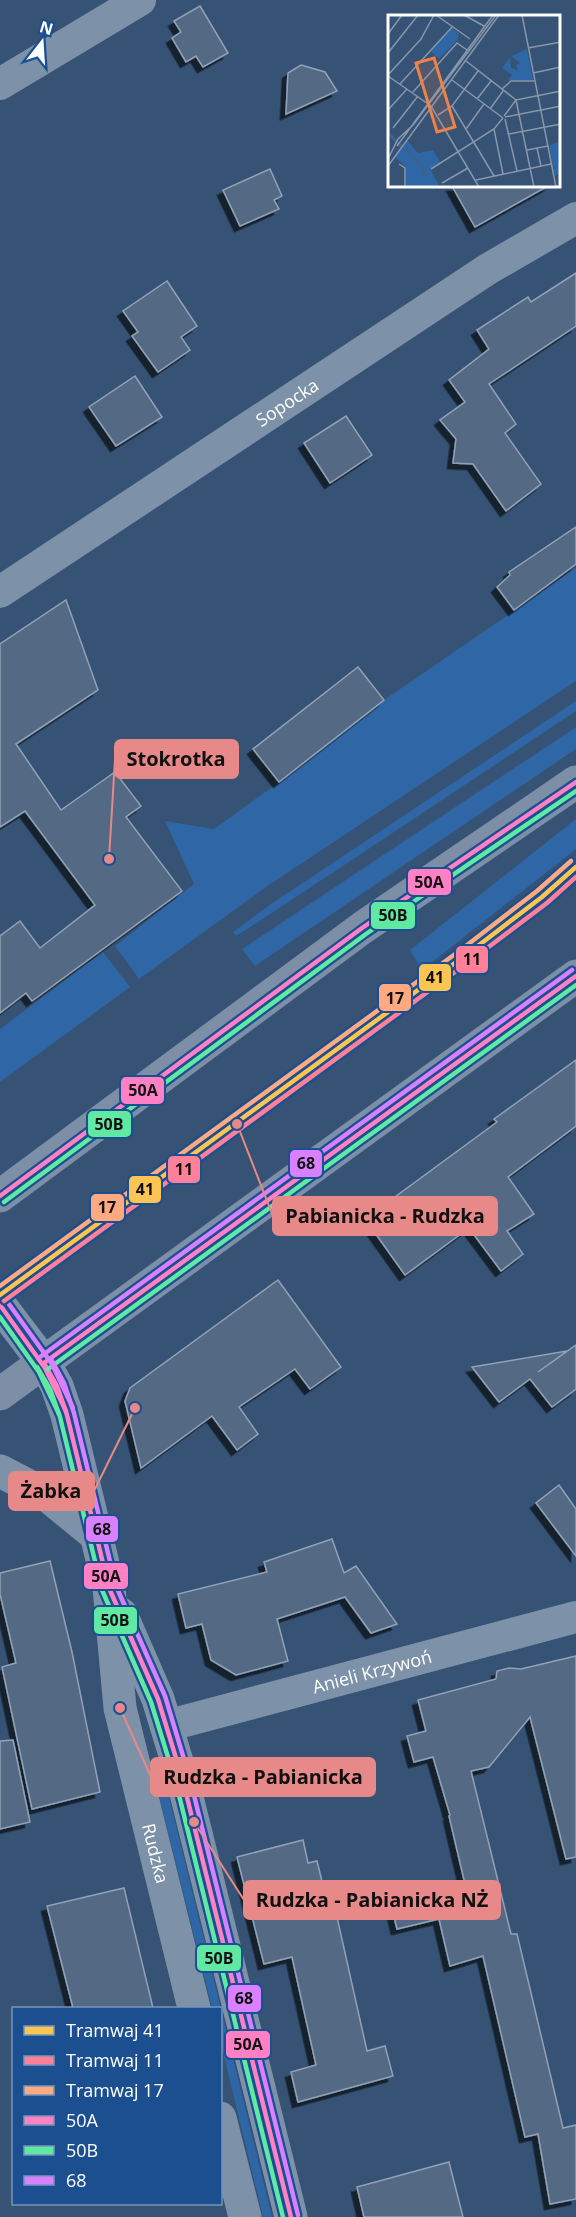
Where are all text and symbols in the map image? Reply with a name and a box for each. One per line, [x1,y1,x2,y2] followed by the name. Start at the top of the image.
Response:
[12,12,72,72] north arrow
[37,15,56,40] text: N
[388,15,561,188] inset map
[251,373,323,432] street label: Sopocka
[115,740,238,778] callout: Stokrotka
[126,745,226,772] text: Stokrotka
[407,868,452,896] line badge: 50A
[414,871,445,893] text: 50A
[370,901,416,930] line badge: 50B
[378,904,408,926] text: 50B
[455,945,489,974] line badge: 11
[463,948,481,970] text: 11
[418,963,452,992] line badge: 41
[426,966,444,988] text: 41
[378,983,412,1012] line badge: 17
[386,987,404,1009] text: 17
[120,1076,165,1105] line badge: 50A
[128,1079,159,1101] text: 50A
[87,1110,132,1138] line badge: 50B
[94,1113,124,1135] text: 50B
[289,1149,323,1178] line badge: 68
[297,1152,315,1174] text: 68
[167,1155,201,1184] line badge: 11
[175,1158,193,1180] text: 11
[128,1175,162,1204] line badge: 41
[136,1178,154,1200] text: 41
[90,1193,125,1222] line badge: 17
[98,1196,116,1218] text: 17
[273,1197,497,1235] callout: Pabianicka - Rudzka
[285,1202,485,1229] text: Pabianicka - Rudzka
[9,1472,94,1510] callout: Żabka
[21,1477,81,1504] text: Żabka
[85,1515,119,1543] line badge: 68
[93,1518,111,1540] text: 68
[83,1562,129,1590] line badge: 50A
[91,1565,122,1587] text: 50A
[93,1606,138,1635] line badge: 50B
[100,1609,130,1631] text: 50B
[310,1644,434,1699] street label: Anieli Krzywoń
[151,1758,375,1796] callout: Rudzka - Pabianicka
[163,1763,363,1790] text: Rudzka - Pabianicka
[137,1821,175,1886] street label: Rudzka
[244,1881,500,1919] callout: Rudzka - Pabianicka NŻ
[256,1886,489,1913] text: Rudzka - Pabianicka NŻ
[196,1944,242,1972] line badge: 50B
[204,1947,234,1969] text: 50B
[227,1984,262,2013] line badge: 68
[235,1987,253,2009] text: 68
[12,2007,222,2205] legend
[66,2018,164,2042] text: Tramwaj 41
[225,2030,271,2059] line badge: 50A
[233,2033,264,2055] text: 50A
[66,2048,164,2072] text: Tramwaj 11
[66,2078,164,2102] text: Tramwaj 17
[66,2108,99,2132] text: 50A
[66,2138,98,2162] text: 50B
[66,2168,87,2192] text: 68

